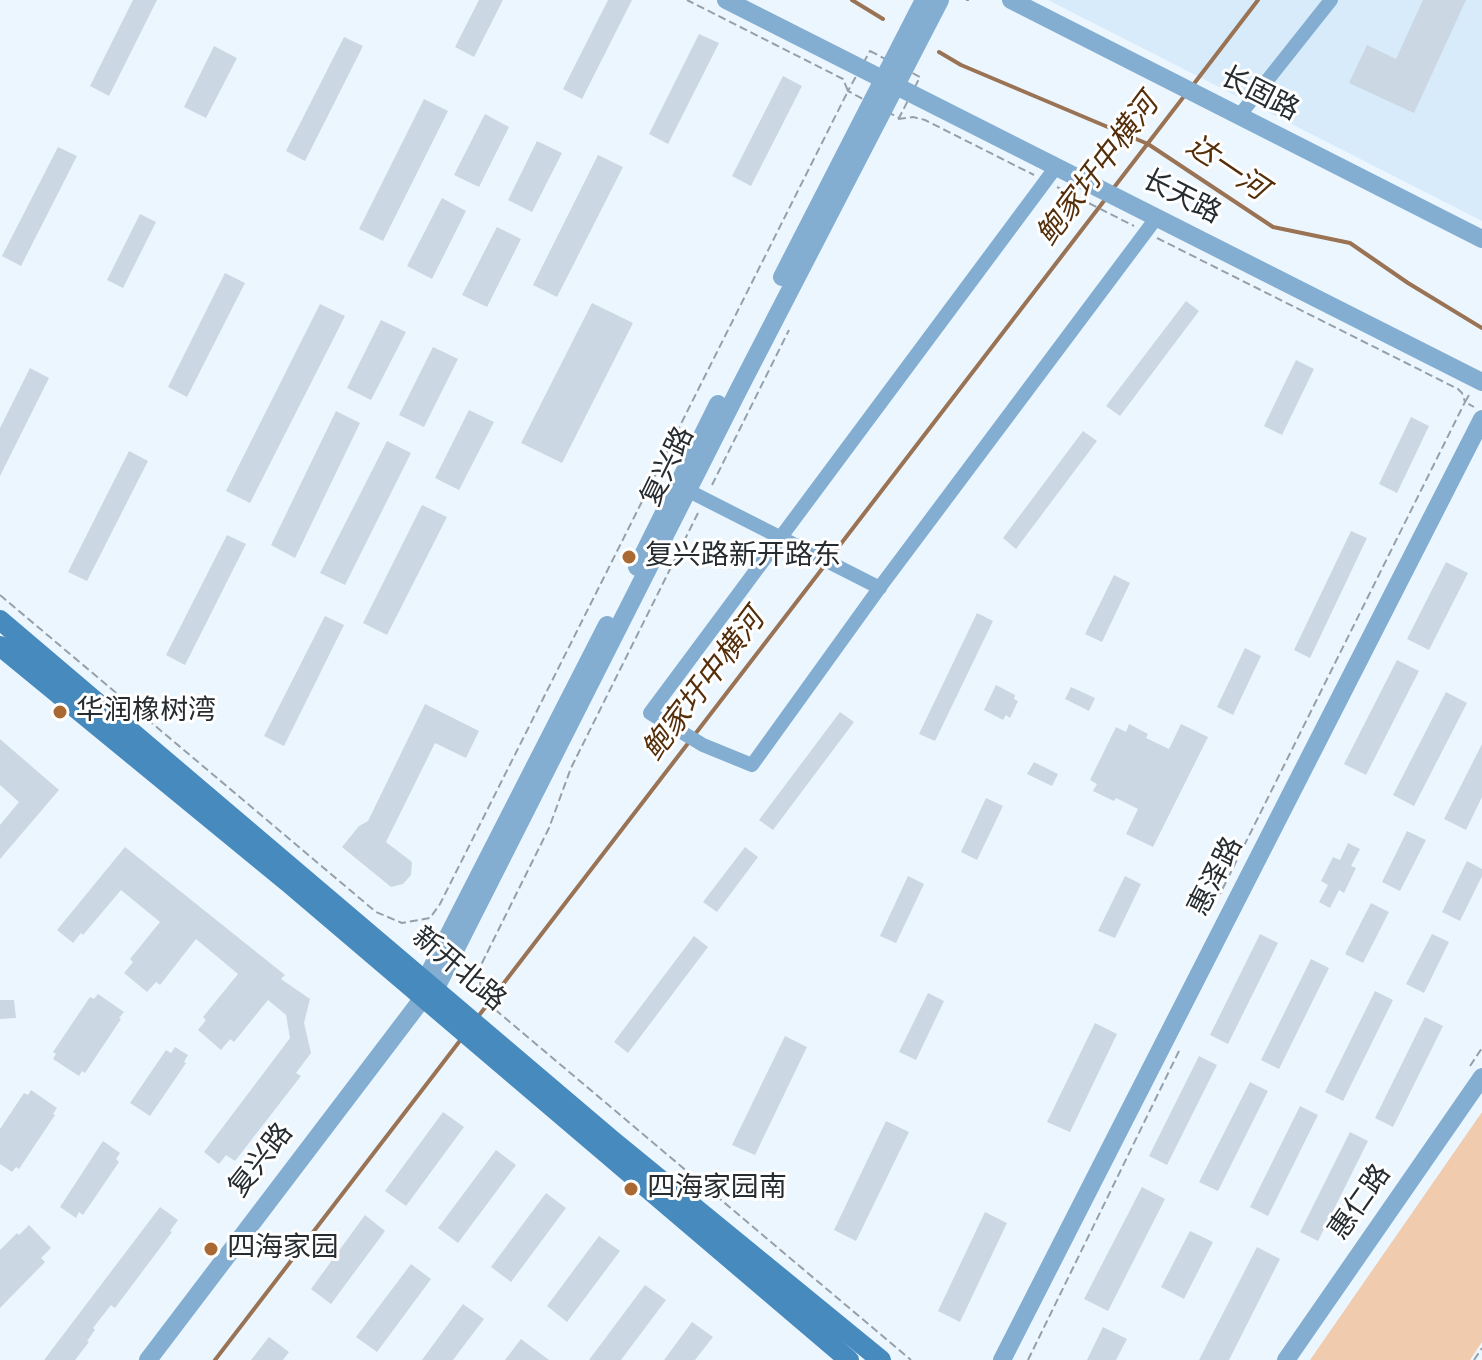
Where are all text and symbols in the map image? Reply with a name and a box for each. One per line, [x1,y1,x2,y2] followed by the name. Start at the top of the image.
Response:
[1214,61,1304,129] street label: 长固路
[1030,88,1168,254] water label: 鲍家圩中横河
[1179,129,1273,209] water label: 达一河
[1136,164,1226,232] street label: 长天路
[635,422,703,512] street label: 复兴路
[645,540,841,574] place label: 复兴路新开路东
[620,548,638,566] marker: 复兴路新开路东
[636,603,774,769] water label: 鲍家圩中横河
[76,695,216,729] place label: 华润橡树湾
[51,703,69,721] marker: 华润橡树湾
[1183,832,1251,922] street label: 惠泽路
[404,921,512,1019] street label: 新开北路
[223,1118,301,1204] street label: 复兴路
[1323,1159,1399,1247] street label: 惠仁路
[647,1172,787,1206] place label: 四海家园南
[622,1180,640,1198] marker: 四海家园南
[227,1232,339,1266] place label: 四海家园
[202,1240,220,1258] marker: 四海家园

